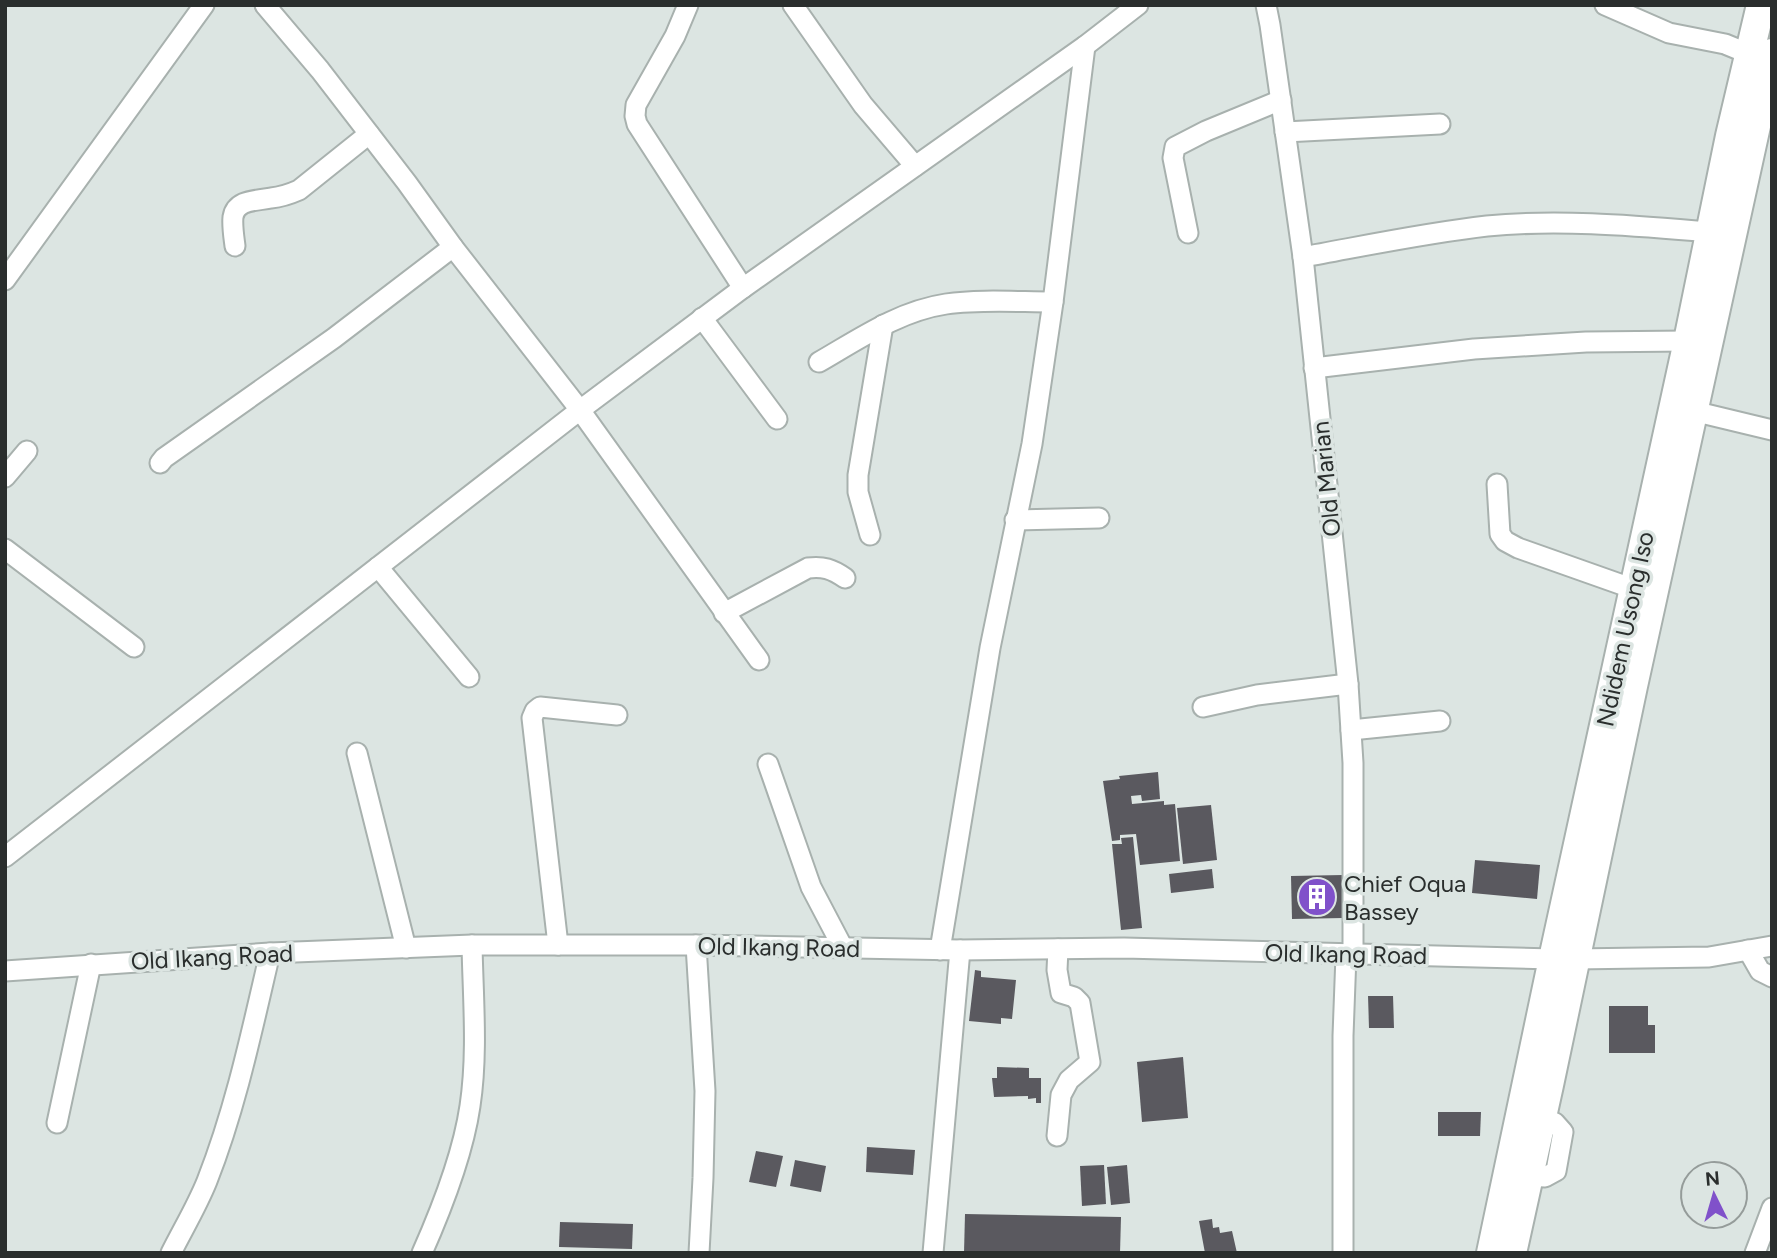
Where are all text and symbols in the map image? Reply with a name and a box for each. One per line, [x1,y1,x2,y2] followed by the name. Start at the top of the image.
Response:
[1306,420,1346,538] street label: Old Marian
[1590,529,1660,729] street label: Ndidem Usong Iso
[1344,869,1466,926] place label: Chief Oqua Bassey
[1296,876,1338,918] building icon: Chief Oqua Bassey
[697,931,861,963] street label: Old Ikang Road
[130,938,294,976] street label: Old Ikang Road
[1264,938,1428,970] street label: Old Ikang Road
[1679,1160,1749,1230] north arrow
[1704,1166,1721,1191] text: N

